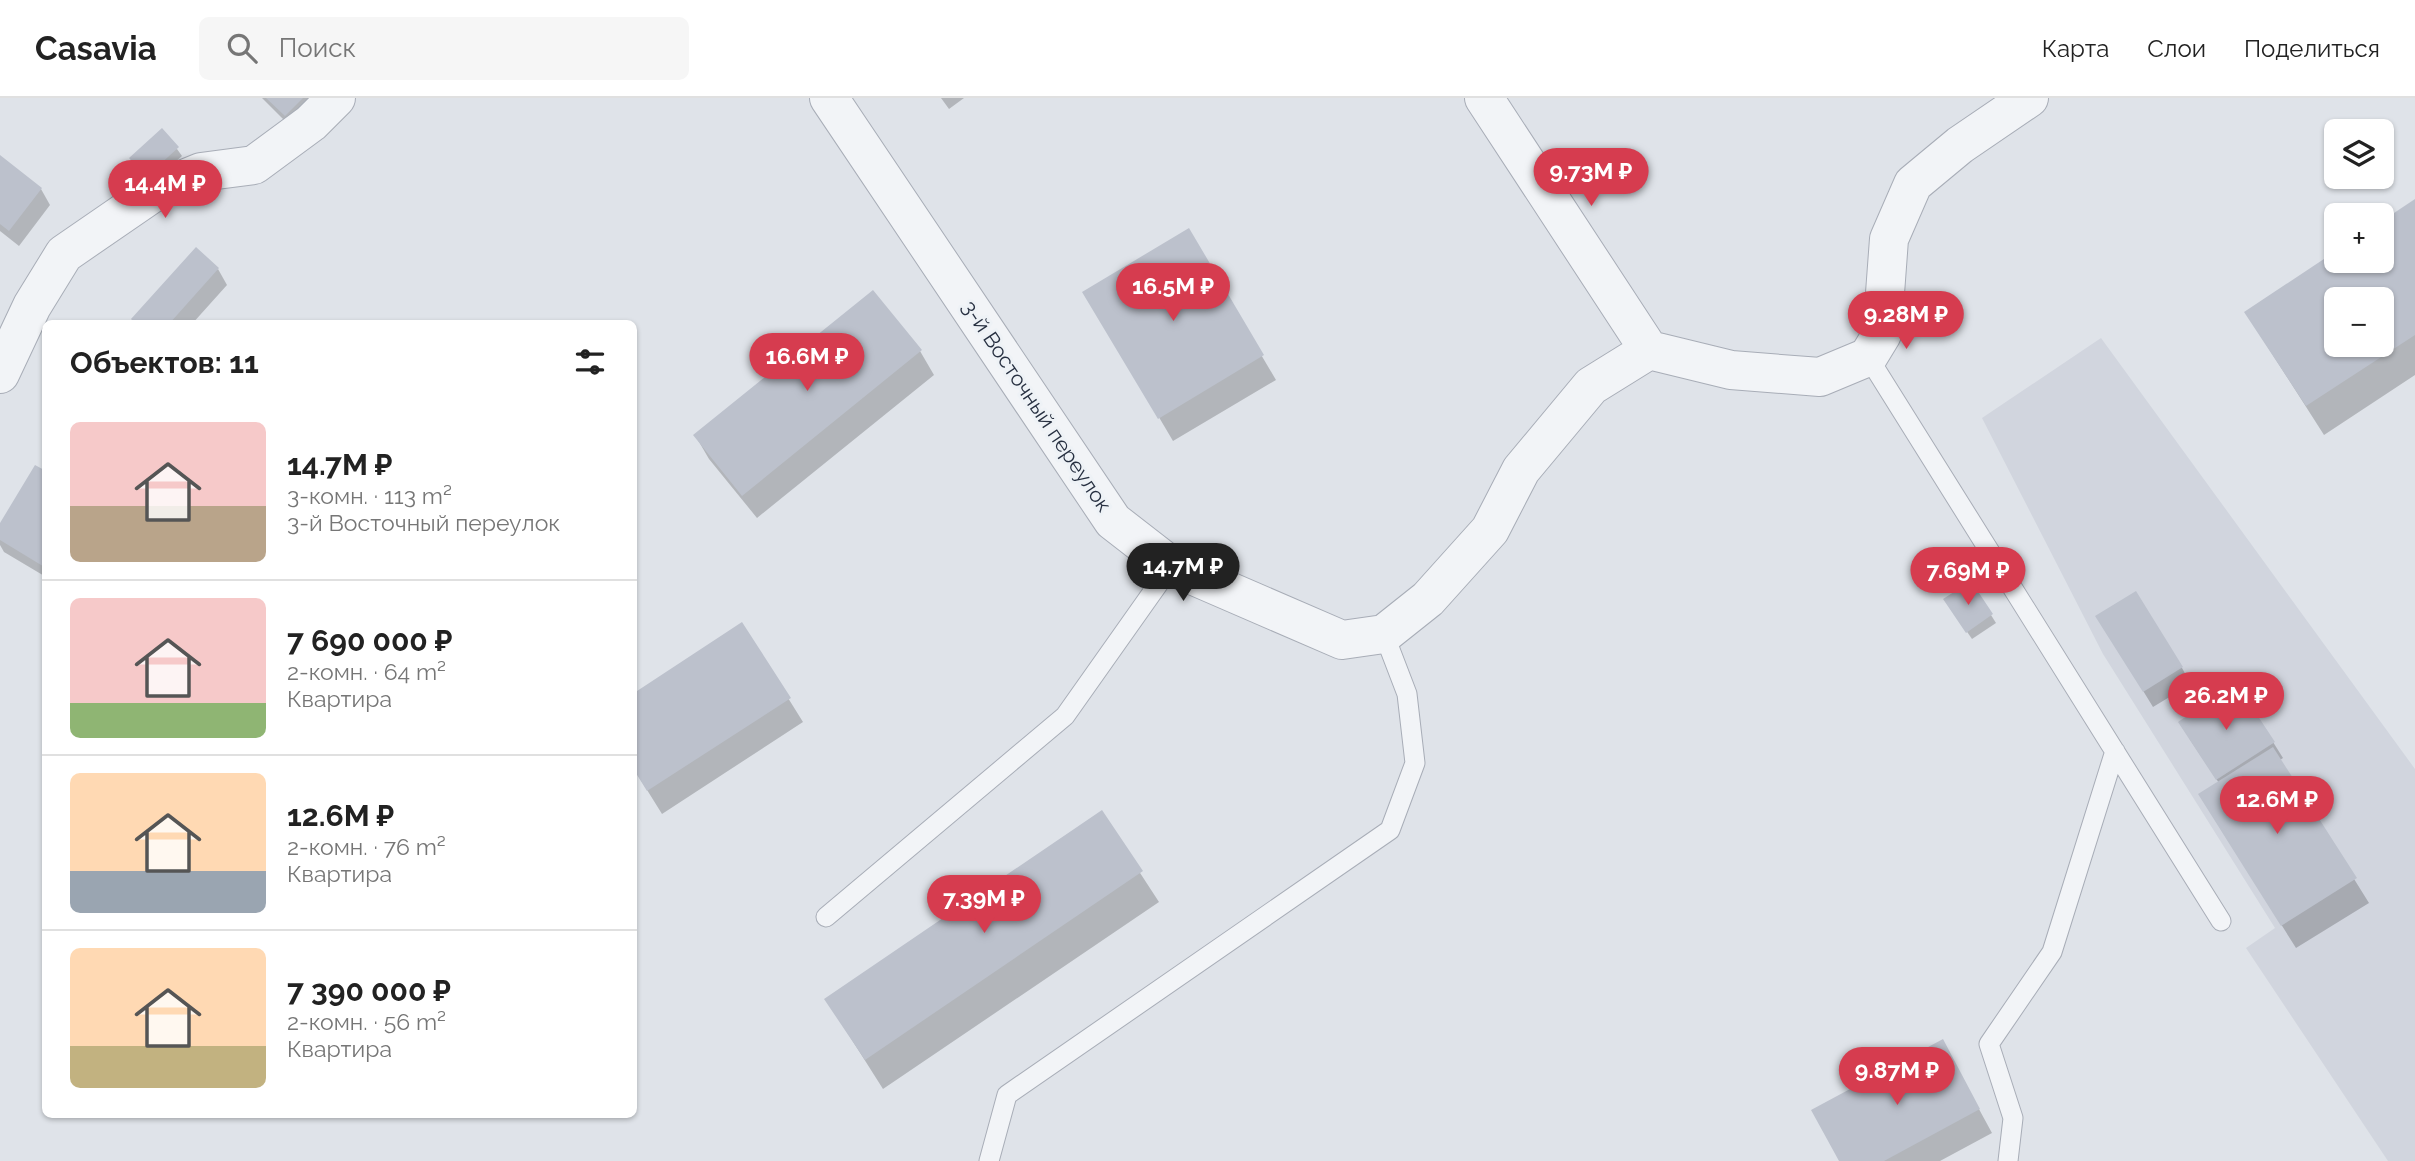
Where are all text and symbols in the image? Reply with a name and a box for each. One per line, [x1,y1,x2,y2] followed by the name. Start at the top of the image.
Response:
[199,17,689,80] search box
[35,29,157,68] text: Casavia
[223,29,261,67] icon: search
[279,33,356,63] text: Поиск
[2042,34,2109,63] text: Карта
[2147,34,2206,63] text: Слои
[2244,34,2380,63] text: Поделиться
[2324,119,2394,357] map controls
[2324,119,2394,189] button: layers
[1526,148,1656,208] pin: 9.73M ₽
[1550,157,1632,184] text: 9.73M ₽
[100,160,230,220] pin: 14.4M ₽
[124,169,206,196] text: 14.4M ₽
[2324,203,2394,273] button: +
[1108,264,1238,323] pin: 16.5M ₽
[1132,272,1214,299] text: 16.5M ₽
[2324,287,2394,357] button: −
[1841,292,1971,351] pin: 9.28M ₽
[957,296,1117,516] street label: 3-й Восточный переулок
[1864,300,1948,327] text: 9.28M ₽
[742,334,872,393] pin: 16.6M ₽
[765,342,849,369] text: 16.6M ₽
[571,343,609,381] icon: filters
[70,345,259,380] text: Объектов: 11
[287,447,393,482] text: 14.7M ₽
[126,450,210,534] icon: home
[287,482,452,509] text: 3-комн. · 113 m²
[287,509,560,536] text: 3-й Восточный переулок
[1118,544,1248,603] pin: 14.7M ₽
[1903,547,2033,607] pin: 7.69M ₽
[1143,552,1223,579] text: 14.7M ₽
[1926,556,2010,583] text: 7.69M ₽
[287,623,452,658] text: 7 690 000 ₽
[126,626,210,710] icon: home
[287,658,446,685] text: 2-комн. · 64 m²
[2161,672,2291,732] pin: 26.2M ₽
[2184,681,2268,708] text: 26.2M ₽
[287,685,392,712] text: Квартира
[2212,776,2342,836] pin: 12.6M ₽
[2236,785,2318,812] text: 12.6M ₽
[287,798,394,833] text: 12.6M ₽
[126,801,210,885] icon: home
[287,833,446,860] text: 2-комн. · 76 m²
[287,860,392,887] text: Квартира
[919,876,1049,935] pin: 7.39M ₽
[943,884,1025,911] text: 7.39M ₽
[287,973,451,1008] text: 7 390 000 ₽
[126,976,210,1060] icon: home
[287,1008,446,1035] text: 2-комн. · 56 m²
[287,1035,392,1062] text: Квартира
[1832,1048,1962,1107] pin: 9.87M ₽
[1855,1056,1939,1083] text: 9.87M ₽

